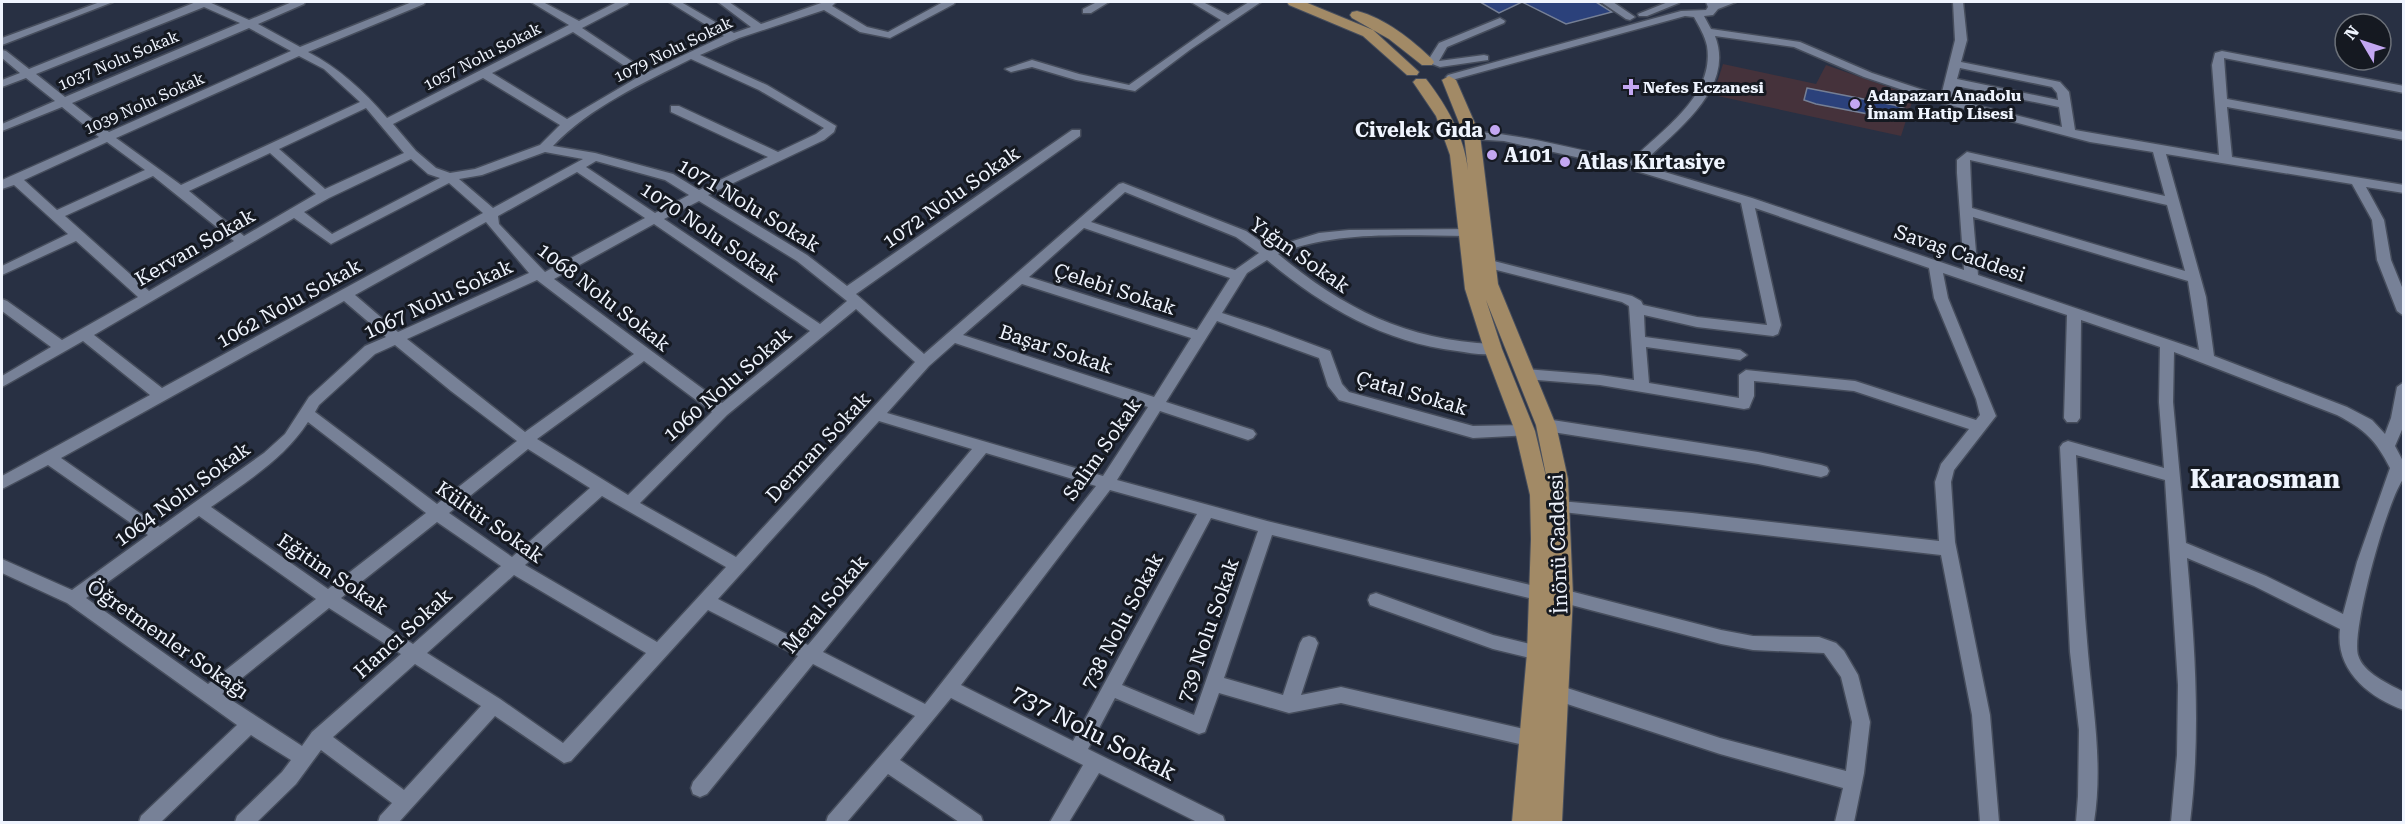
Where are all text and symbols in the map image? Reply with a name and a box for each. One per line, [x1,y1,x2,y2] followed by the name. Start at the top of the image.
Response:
[611,12,736,86] street label: 1079 Nolu Sokak
[2333,12,2393,72] north arrow
[420,19,544,94] street label: 1057 Nolu Sokak
[2340,22,2363,44] text: N
[55,26,182,95] street label: 1037 Nolu Sokak
[81,68,207,139] street label: 1039 Nolu Sokak
[1643,78,1765,97] place label: Nefes Eczanesi
[1624,80,1638,94] marker: Nefes Eczanesi
[1867,86,2022,123] place label: Adapazarı Anadolu İmam Hatip Lisesi
[1848,97,1862,111] marker: Adapazarı Anadolu İmam Hatip Lisesi
[1355,118,1483,142] place label: Civelek Gıda
[1488,123,1502,137] marker: Civelek Gıda
[878,140,1025,253] street label: 1072 Nolu Sokak
[1504,143,1552,167] place label: A101
[1485,148,1499,162] marker: A101
[1577,150,1725,174] place label: Atlas Kırtasiye
[673,153,825,257] street label: 1071 Nolu Sokak
[1558,155,1572,169] marker: Atlas Kırtasiye
[636,177,784,287] street label: 1070 Nolu Sokak
[131,203,259,291] street label: Kervan Sokak
[1245,212,1355,298] street label: Yığın Sokak
[1891,219,2029,287] street label: Savaş Caddesi
[533,238,676,357] street label: 1068 Nolu Sokak
[212,253,366,353] street label: 1062 Nolu Sokak
[359,254,517,344] street label: 1067 Nolu Sokak
[1051,258,1179,320] street label: Çelebi Sokak
[996,319,1116,379] street label: Başar Sokak
[658,322,796,446] street label: 1060 Nolu Sokak
[1353,366,1471,420] street label: Çatal Sokak
[761,387,876,507] street label: Derman Sokak
[1058,393,1146,505] street label: Salim Sokak
[109,436,255,551] street label: 1064 Nolu Sokak
[2190,464,2340,494] district label: Karaosman
[1544,473,1572,615] street label: İnönü Caddesi
[431,476,549,568] street label: Kültür Sokak
[273,528,393,620] street label: Eğitim Sokak
[1076,548,1168,693] street label: 738 Nolu Sokak
[777,550,873,658] street label: Meral Sokak
[1172,554,1244,705] street label: 739 Nolu Sokak
[83,574,253,704] street label: Öğretmenler Sokağı
[349,583,457,683] street label: Hancı Sokak
[1007,679,1181,787] street label: 737 Nolu Sokak

